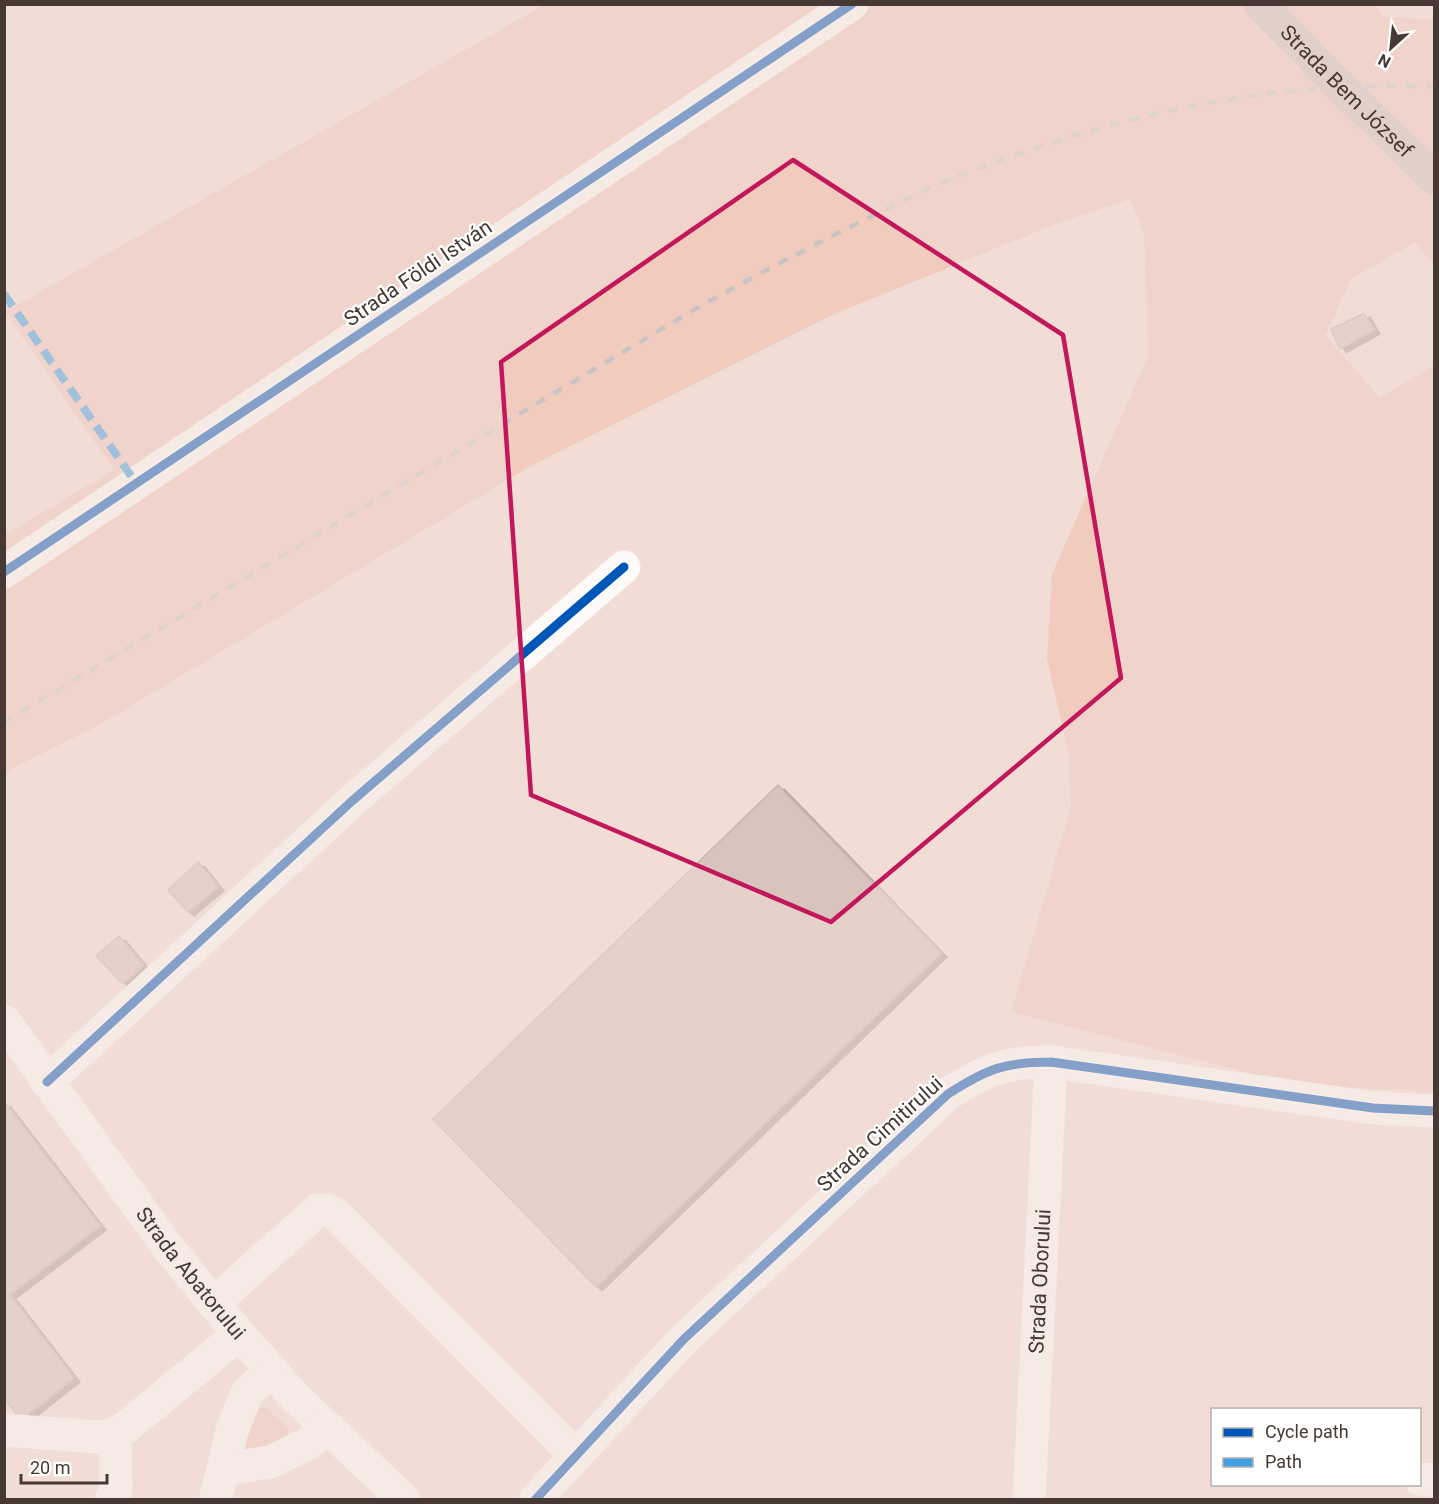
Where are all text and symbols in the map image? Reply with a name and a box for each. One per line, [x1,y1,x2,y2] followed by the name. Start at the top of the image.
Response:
[1361,18,1421,78] north arrow
[1276,20,1418,163] street label: Strada Bem József
[1375,50,1394,72] text: N
[340,215,496,331] street label: Strada Földi István
[812,1071,948,1197] street label: Strada Cimitirului
[131,1203,250,1345] street label: Strada Abatorului
[1024,1208,1056,1354] street label: Strada Oborului
[1211,1408,1421,1486] legend
[1265,1421,1349,1442] text: Cycle path
[21,1447,106,1485] scale bar
[1265,1451,1302,1472] text: Path
[30,1457,70,1478] text: 20 m

